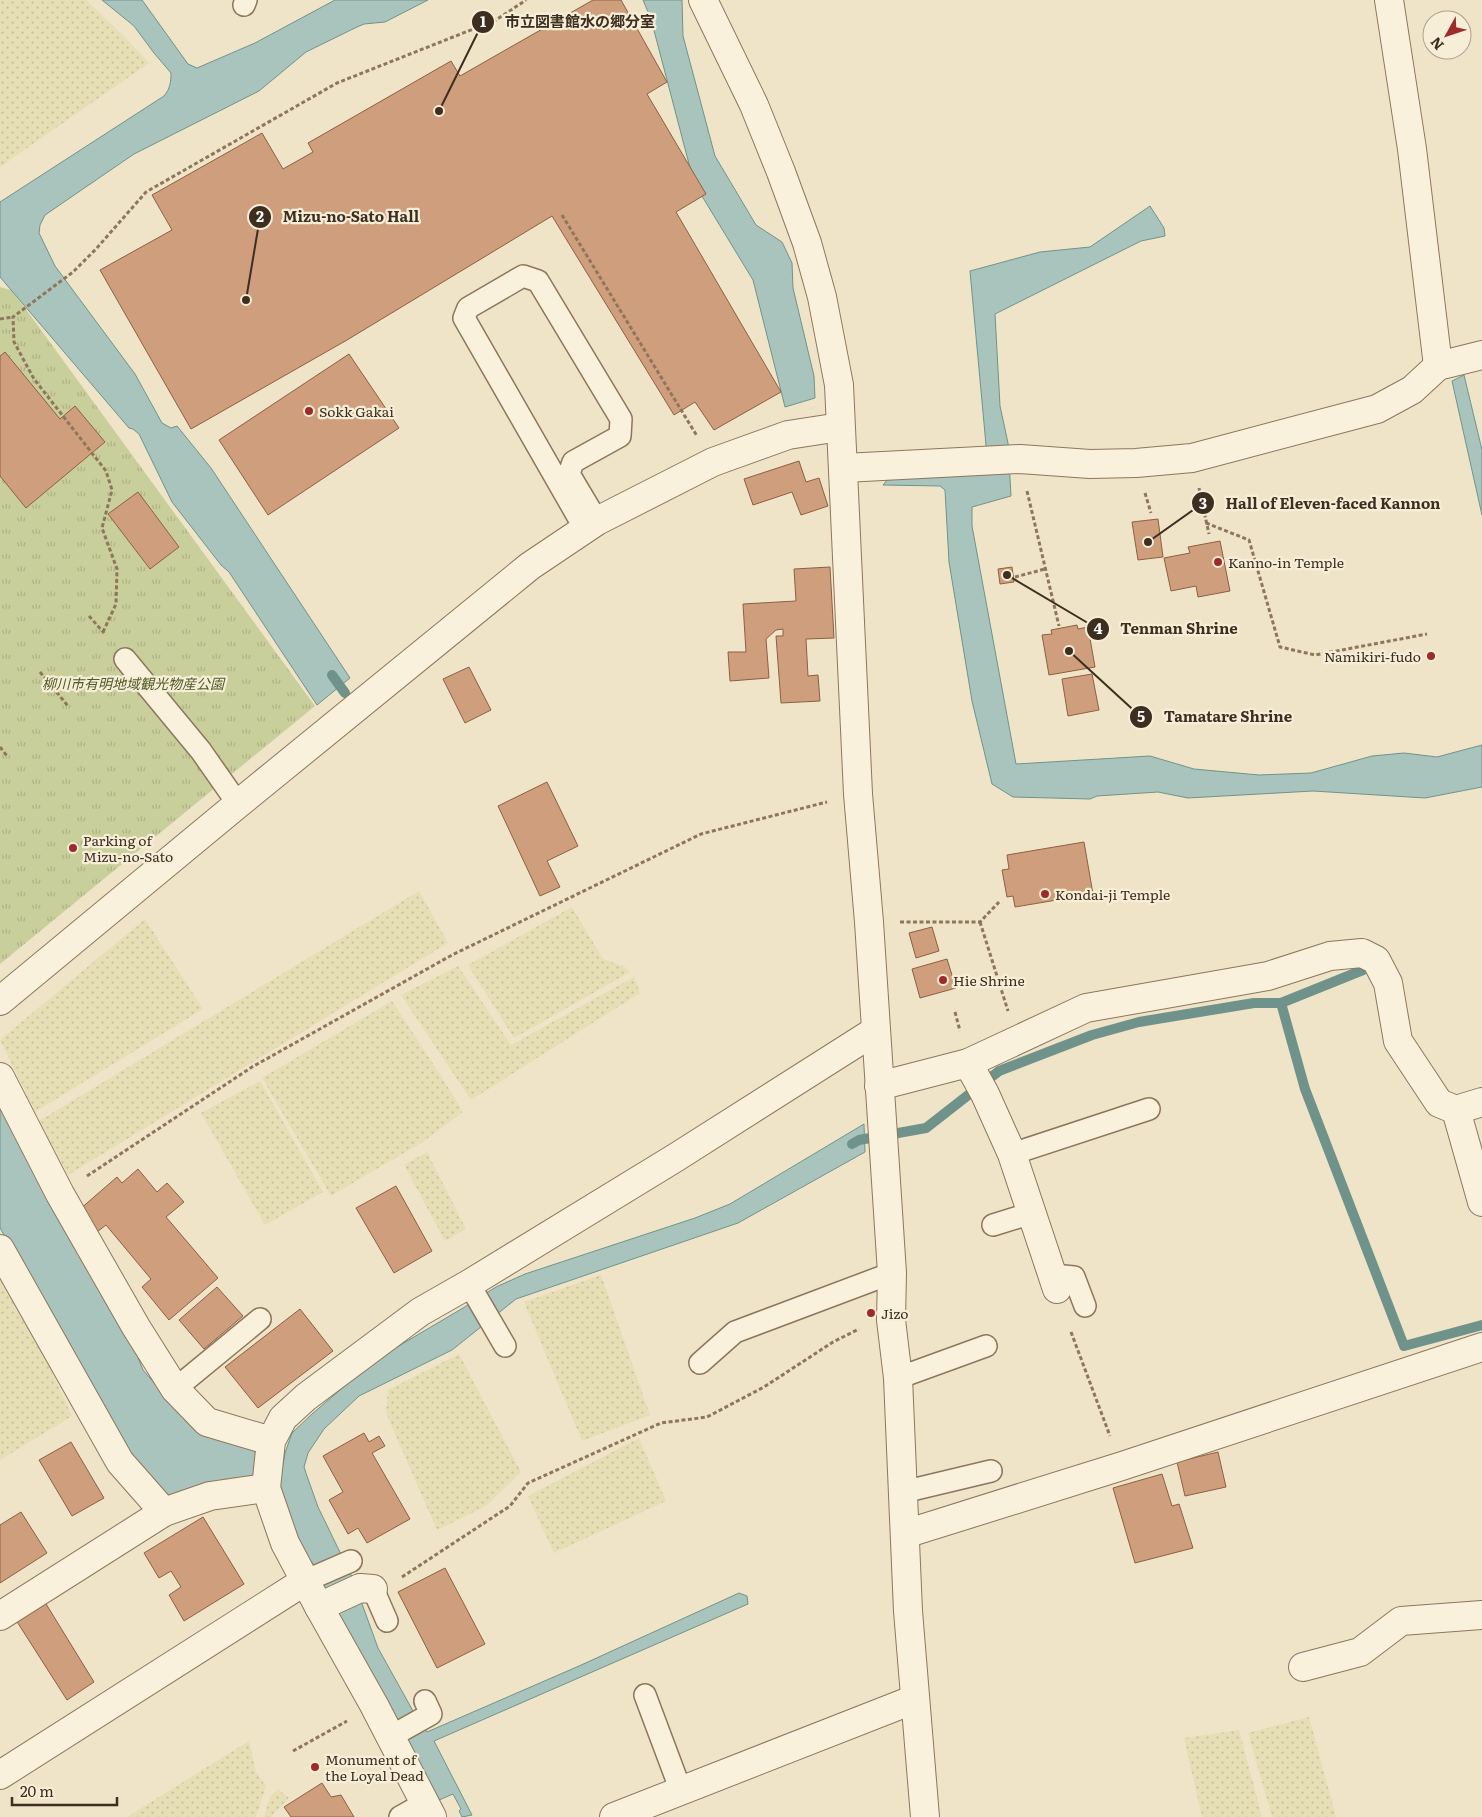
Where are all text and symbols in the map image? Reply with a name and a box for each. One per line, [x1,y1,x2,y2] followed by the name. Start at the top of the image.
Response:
[470,7,665,37] callout: 市立図書館水の郷分室
[480,9,486,32] text: 1
[505,9,655,32] text: 市立図書館水の郷分室
[1422,10,1472,60] north arrow
[1425,33,1448,55] text: N
[247,202,429,232] callout: Mizu-no-Sato Hall
[256,204,264,227] text: 2
[283,204,420,227] text: Mizu-no-Sato Hall
[319,401,394,421] place label: Sokk Gakai
[303,405,315,417] marker: Sokk Gakai
[1191,488,1451,518] callout: Hall of Eleven-faced Kannon
[1199,491,1207,514] text: 3
[1225,491,1441,514] text: Hall of Eleven-faced Kannon
[1228,552,1344,572] place label: Kanno-in Temple
[1212,556,1224,568] marker: Kanno-in Temple
[1085,614,1248,644] callout: Tenman Shrine
[1093,616,1103,639] text: 4
[1120,616,1238,639] text: Tenman Shrine
[1324,646,1421,666] place label: Namikiri-fudo
[1425,650,1437,662] marker: Namikiri-fudo
[42,673,226,693] park label: 柳川市有明地域観光物産公園
[1129,702,1302,732] callout: Tamatare Shrine
[1137,704,1145,727] text: 5
[1164,704,1293,727] text: Tamatare Shrine
[83,830,173,866] place label: Parking of Mizu-no-Sato
[67,842,79,854] marker: Parking of Mizu-no-Sato
[1055,884,1170,904] place label: Kondai-ji Temple
[1039,888,1051,900] marker: Kondai-ji Temple
[953,970,1025,990] place label: Hie Shrine
[937,974,949,986] marker: Hie Shrine
[881,1303,908,1323] place label: Jizo
[865,1307,877,1319] marker: Jizo
[325,1749,424,1785] place label: Monument of the Loyal Dead
[309,1761,321,1773] marker: Monument of the Loyal Dead
[12,1774,118,1806] scale bar
[20,1779,54,1802] text: 20 m

